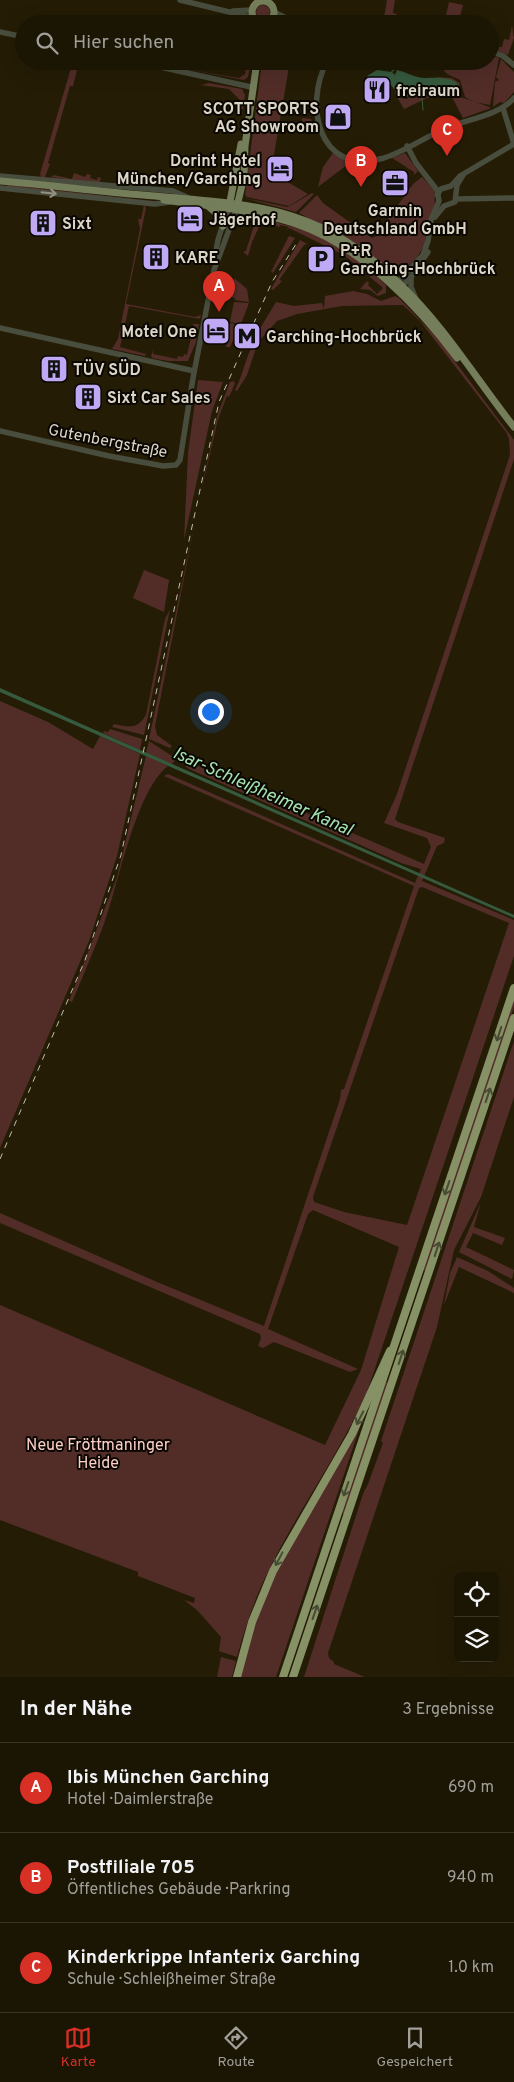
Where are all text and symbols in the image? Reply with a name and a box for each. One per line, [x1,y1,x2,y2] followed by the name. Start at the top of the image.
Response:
[15,15,499,70] search box
[33,29,61,57] icon: search
[73,31,174,55] text: Hier suchen
[362,75,392,105] restaurant icon: freiraum
[396,82,460,102] place label: freiraum
[203,100,319,138] place label: SCOTT SPORTS AG Showroom
[323,102,353,132] shop icon: SCOTT SPORTS AG Showroom
[431,115,463,156] pin: C
[345,146,377,187] pin: B
[117,152,261,190] place label: Dorint Hotel München/Garching
[265,154,295,184] hotel icon: Dorint Hotel München/Garching
[380,168,410,198] office icon: Garmin Deutschland GmbH
[40,188,56,198] one-way arrow
[323,202,467,240] place label: Garmin Deutschland GmbH
[175,204,205,234] hotel icon: Jägerhof
[28,208,58,238] building icon: Sixt
[209,211,276,231] place label: Jägerhof
[62,215,92,235] place label: Sixt
[141,242,171,272] building icon: KARE
[340,242,496,280] place label: P+R Garching-Hochbrück
[306,244,336,274] parking icon: P+R Garching-Hochbrück
[175,249,219,269] place label: KARE
[203,271,235,312] pin: A
[201,316,231,346] hotel icon: Motel One
[232,321,262,351] metro station icon: Garching-Hochbrück
[121,323,197,343] place label: Motel One
[266,328,422,348] place label: Garching-Hochbrück
[39,354,69,384] building icon: TÜV SÜD
[73,359,141,381] place label: TÜV SÜD
[73,382,103,412] building icon: Sixt Car Sales
[107,389,211,409] place label: Sixt Car Sales
[46,421,169,463] street label: Gutenbergstraße
[198,699,224,725] your location
[169,742,357,843] water label: Isar-Schleißheimer Kanal
[493,1026,503,1042] one-way arrow
[484,1088,493,1103] one-way arrow
[442,1180,451,1196] one-way arrow
[433,1242,442,1258] one-way arrow
[396,1349,406,1365] one-way arrow
[355,1411,365,1426] one-way arrow
[26,1436,170,1474] park label: Neue Fröttmaninger Heide
[341,1480,351,1496] one-way arrow
[274,1552,284,1567] one-way arrow
[454,1572,499,1662] map controls
[454,1572,499,1617] button: locate
[311,1605,320,1620] one-way arrow
[454,1617,499,1662] button: layers
[20,1696,132,1723] text: In der Nähe
[402,1700,494,1720] text: 3 Ergebnisse
[67,1766,270,1790] text: Ibis München Garching
[30,1778,42,1798] text: A
[448,1778,494,1798] text: 690 m
[67,1790,213,1810] text: Hotel · Daimlerstraße
[67,1856,195,1880] text: Postfiliale 705
[30,1868,42,1888] text: B
[447,1868,494,1888] text: 940 m
[67,1880,291,1900] text: Öffentliches Gebäude · Parkring
[67,1946,360,1970] text: Kinderkrippe Infanterix Garching
[31,1958,41,1978] text: C
[448,1958,494,1978] text: 1.0 km
[67,1970,276,1990] text: Schule · Schleißheimer Straße
[61,2024,96,2071] tab: Karte
[218,2024,255,2071] tab: Route
[377,2024,453,2071] tab: Gespeichert

